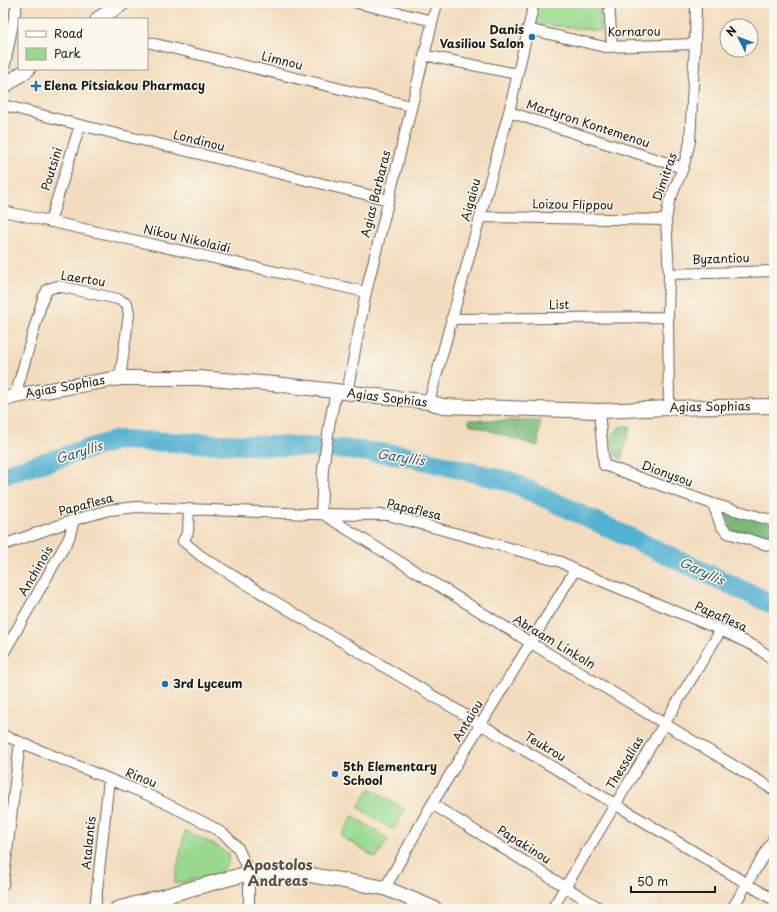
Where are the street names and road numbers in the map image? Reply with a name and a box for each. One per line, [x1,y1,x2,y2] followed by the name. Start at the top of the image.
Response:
[607,22,661,40] street label: Kornarou
[260,46,305,74] street label: Limnou
[524,95,652,152] street label: Martyron Kontemenou
[172,125,227,155] street label: Londinou
[36,145,66,193] street label: Poutsini
[356,148,395,239] street label: Agias Barbaras
[647,150,681,203] street label: Dimitras
[456,176,484,223] street label: Aigaiou
[532,194,614,214] street label: Loizou Flippou
[142,219,233,257] street label: Nikou Nikolaidi
[692,248,750,268] street label: Byzantiou
[60,266,107,290] street label: Laertou
[549,295,569,313] street label: List
[23,370,107,402] street label: Agias Sophias
[346,383,429,411] street label: Agias Sophias
[669,396,751,416] street label: Agias Sophias
[639,455,696,491] street label: Dionysou
[56,488,116,520] street label: Papaflesa
[385,494,444,524] street label: Papaflesa
[13,541,57,599] street label: Anchinois
[692,597,751,636] street label: Papaflesa
[510,609,599,673] street label: Abraam Linkoln
[448,696,487,745] street label: Antaiou
[521,727,570,766] street label: Teukrou
[601,732,647,793] street label: Thessalias
[123,763,160,792] street label: Rinou
[76,815,100,871] street label: Atalantis
[494,821,555,868] street label: Papakinou

